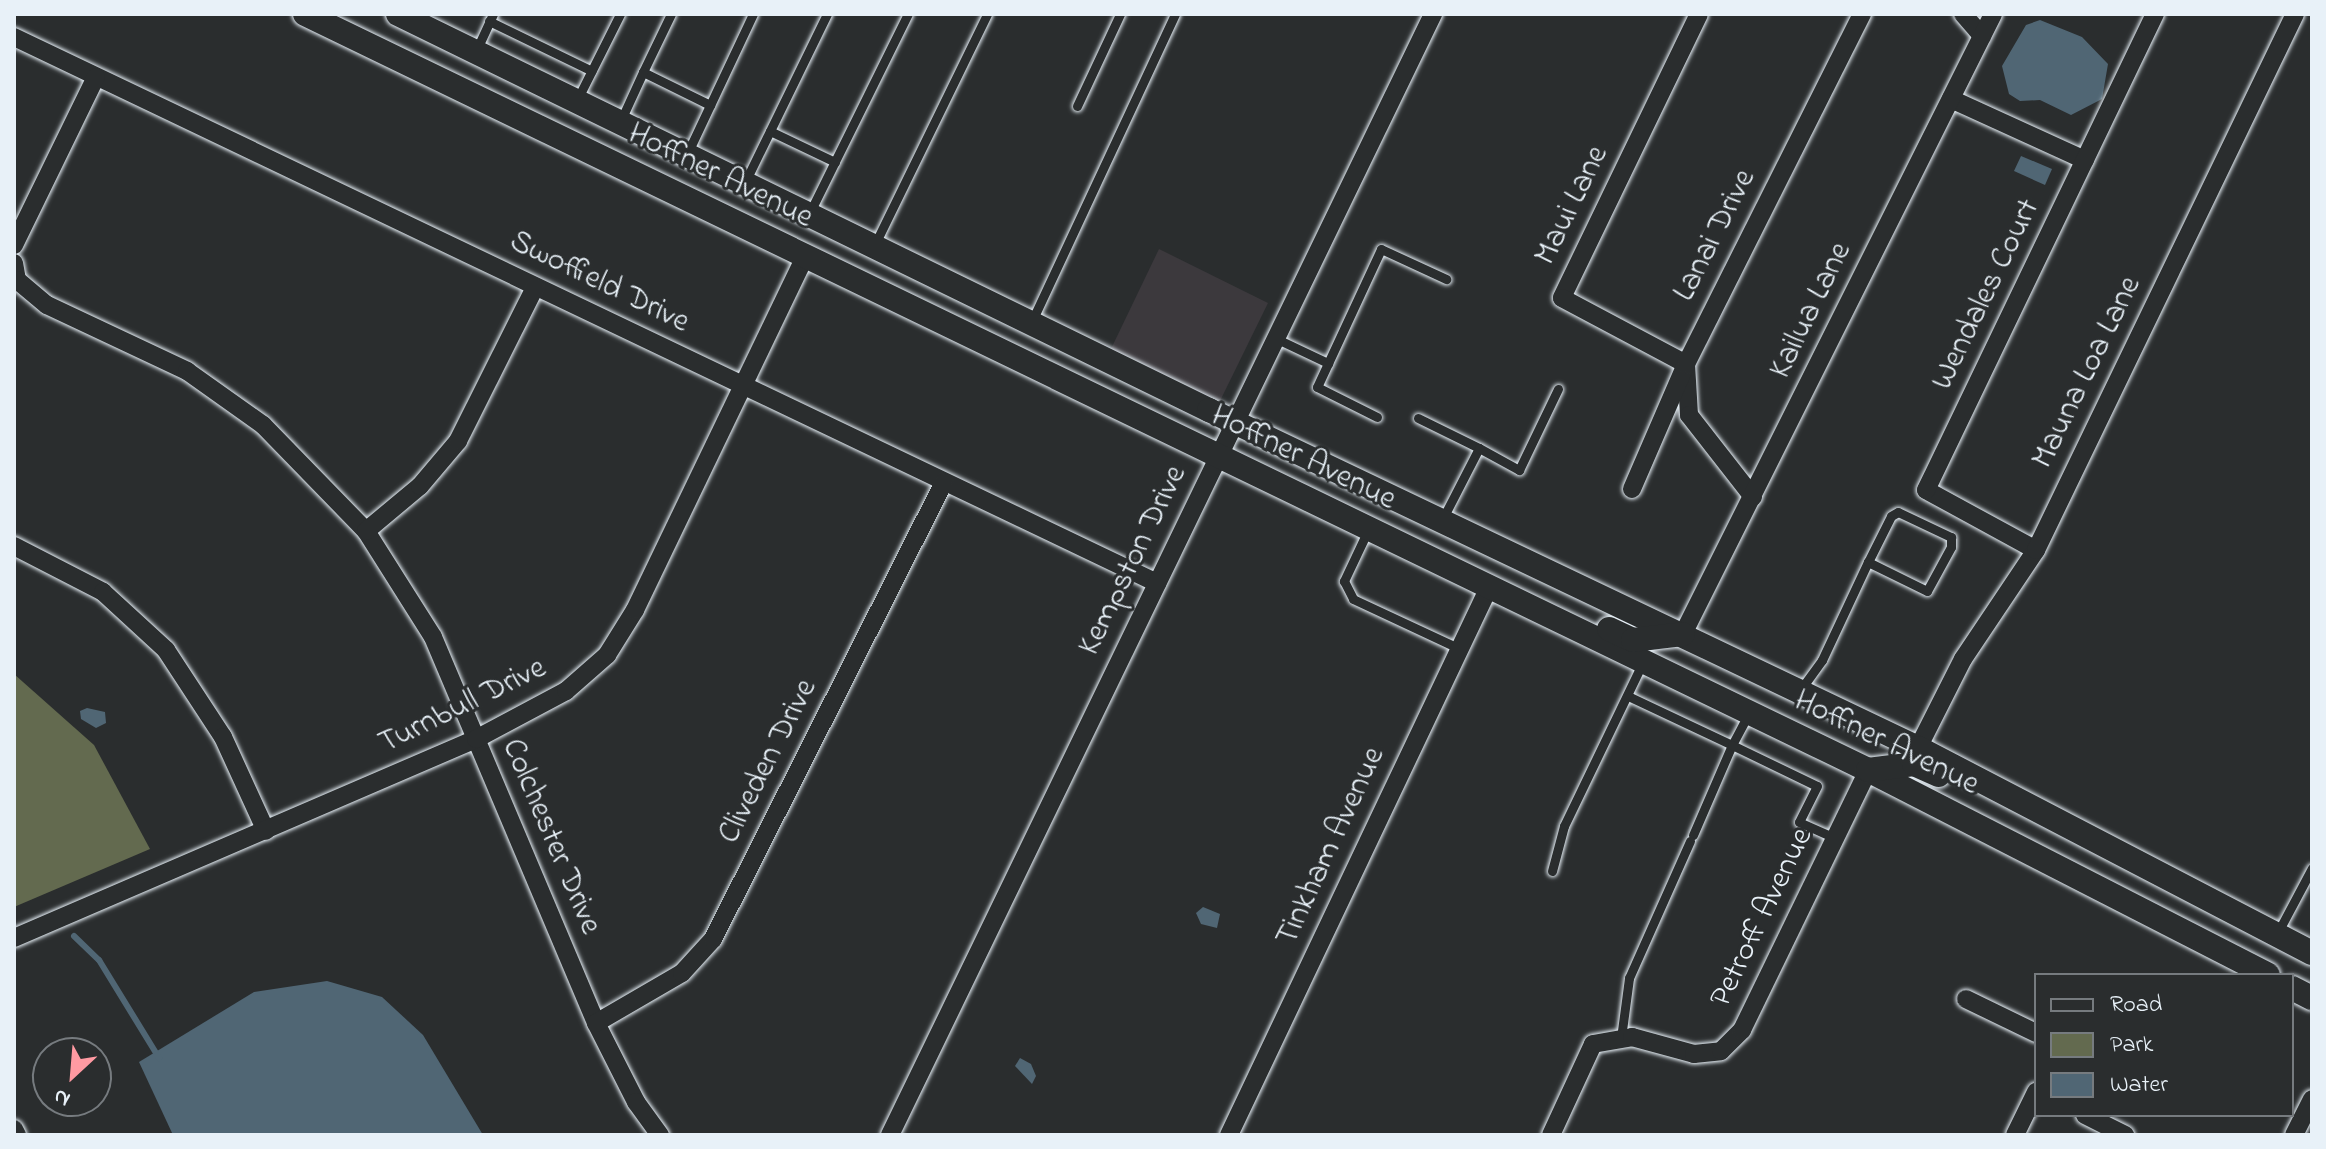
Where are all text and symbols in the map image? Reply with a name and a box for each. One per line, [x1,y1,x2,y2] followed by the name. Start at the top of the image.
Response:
[621,116,819,238] street label: Hoffner Avenue
[1528,140,1618,272] street label: Maui Lane
[1666,164,1766,308] street label: Lanai Drive
[1924,193,2050,397] street label: Wendales Court
[503,223,695,343] street label: Swoffield Drive
[1763,237,1861,385] street label: Kailua Lane
[2025,271,2151,475] street label: Mauna Loa Lane
[1204,398,1402,520] street label: Hoffner Avenue
[1072,460,1196,662] street label: Kempston Drive
[373,650,553,764] street label: Turnbull Drive
[711,673,827,851] street label: Cliveden Drive
[1787,683,1985,805] street label: Hoffner Avenue
[492,734,608,940] street label: Colchester Drive
[1269,742,1395,952] street label: Tinkham Avenue
[1703,822,1823,1014] street label: Petroff Avenue
[2034,973,2294,1117] legend
[2110,988,2162,1023] text: Road
[2110,1028,2153,1063] text: Park
[32,1037,112,1117] north arrow
[2110,1068,2168,1103] text: Water
[49,1079,76,1114] text: N

